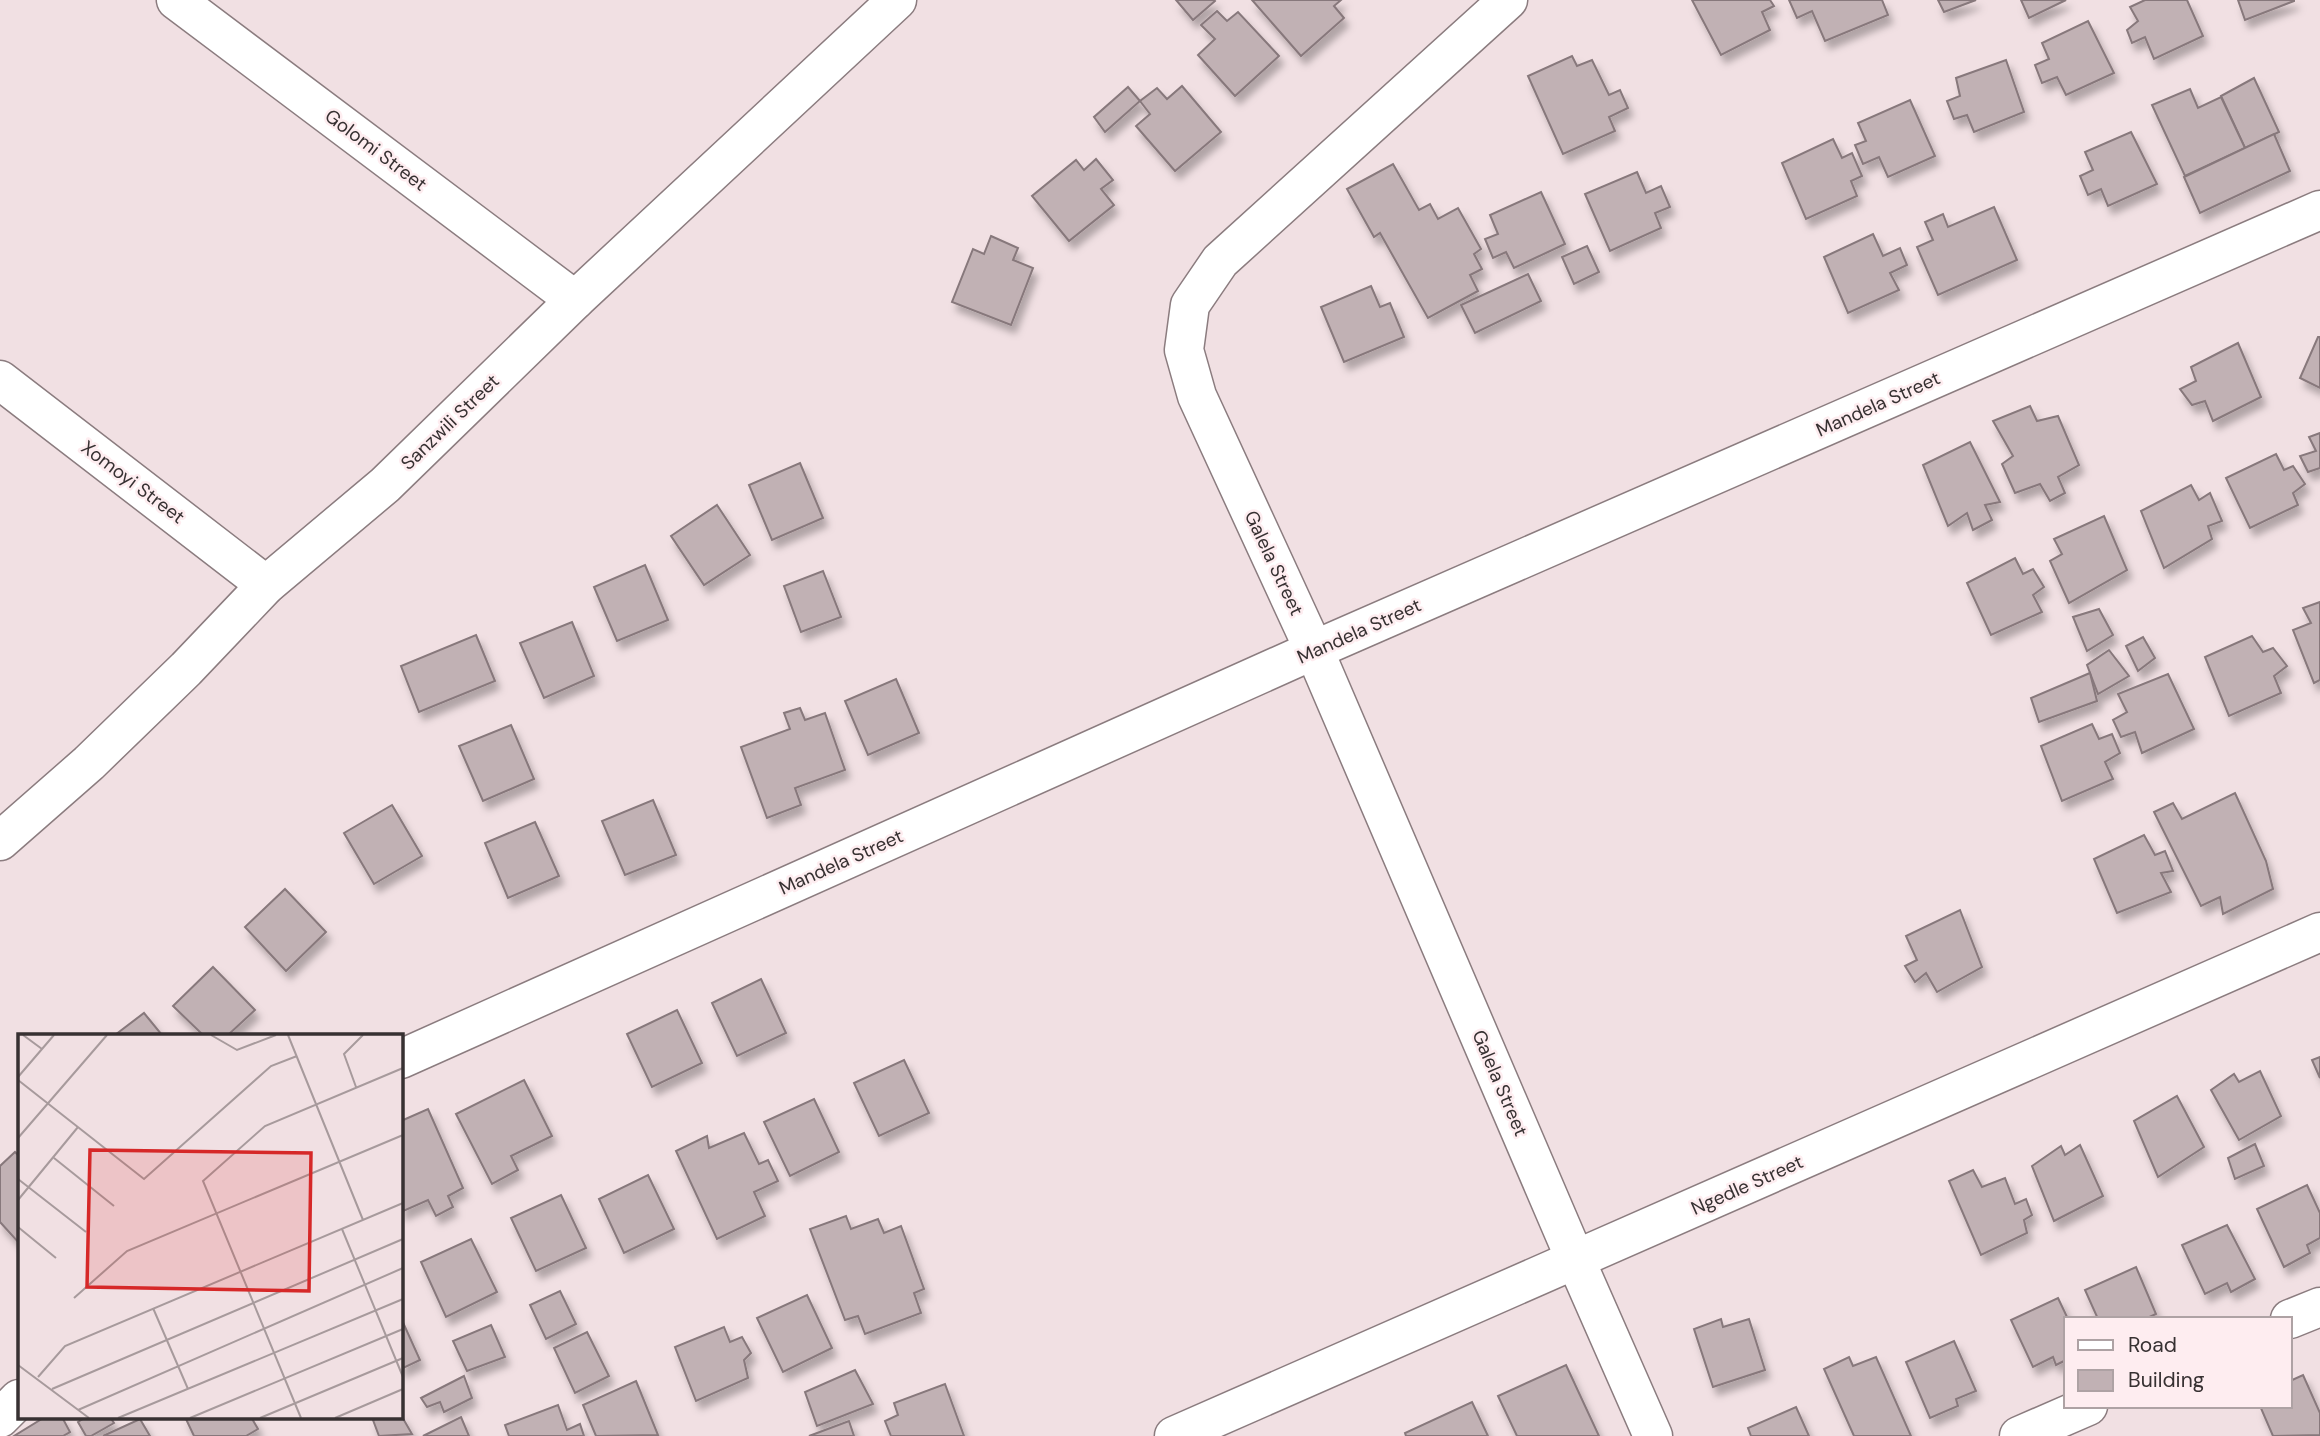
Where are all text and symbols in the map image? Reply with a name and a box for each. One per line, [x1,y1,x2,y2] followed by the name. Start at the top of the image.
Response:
[320,103,432,197] street label: Golomi Street
[1812,365,1944,443] street label: Mandela Street
[395,369,505,475] street label: Sanzwili Street
[76,435,190,529] street label: Xomoyi Street
[1239,506,1309,620] street label: Galela Street
[1293,592,1425,670] street label: Mandela Street
[775,823,907,901] street label: Mandela Street
[1466,1026,1534,1140] street label: Galela Street
[18,1034,402,1418] inset map
[1687,1149,1807,1221] street label: Ngedle Street
[2064,1317,2292,1408] legend
[2128,1331,2177,1359] text: Road
[2128,1366,2205,1394] text: Building

